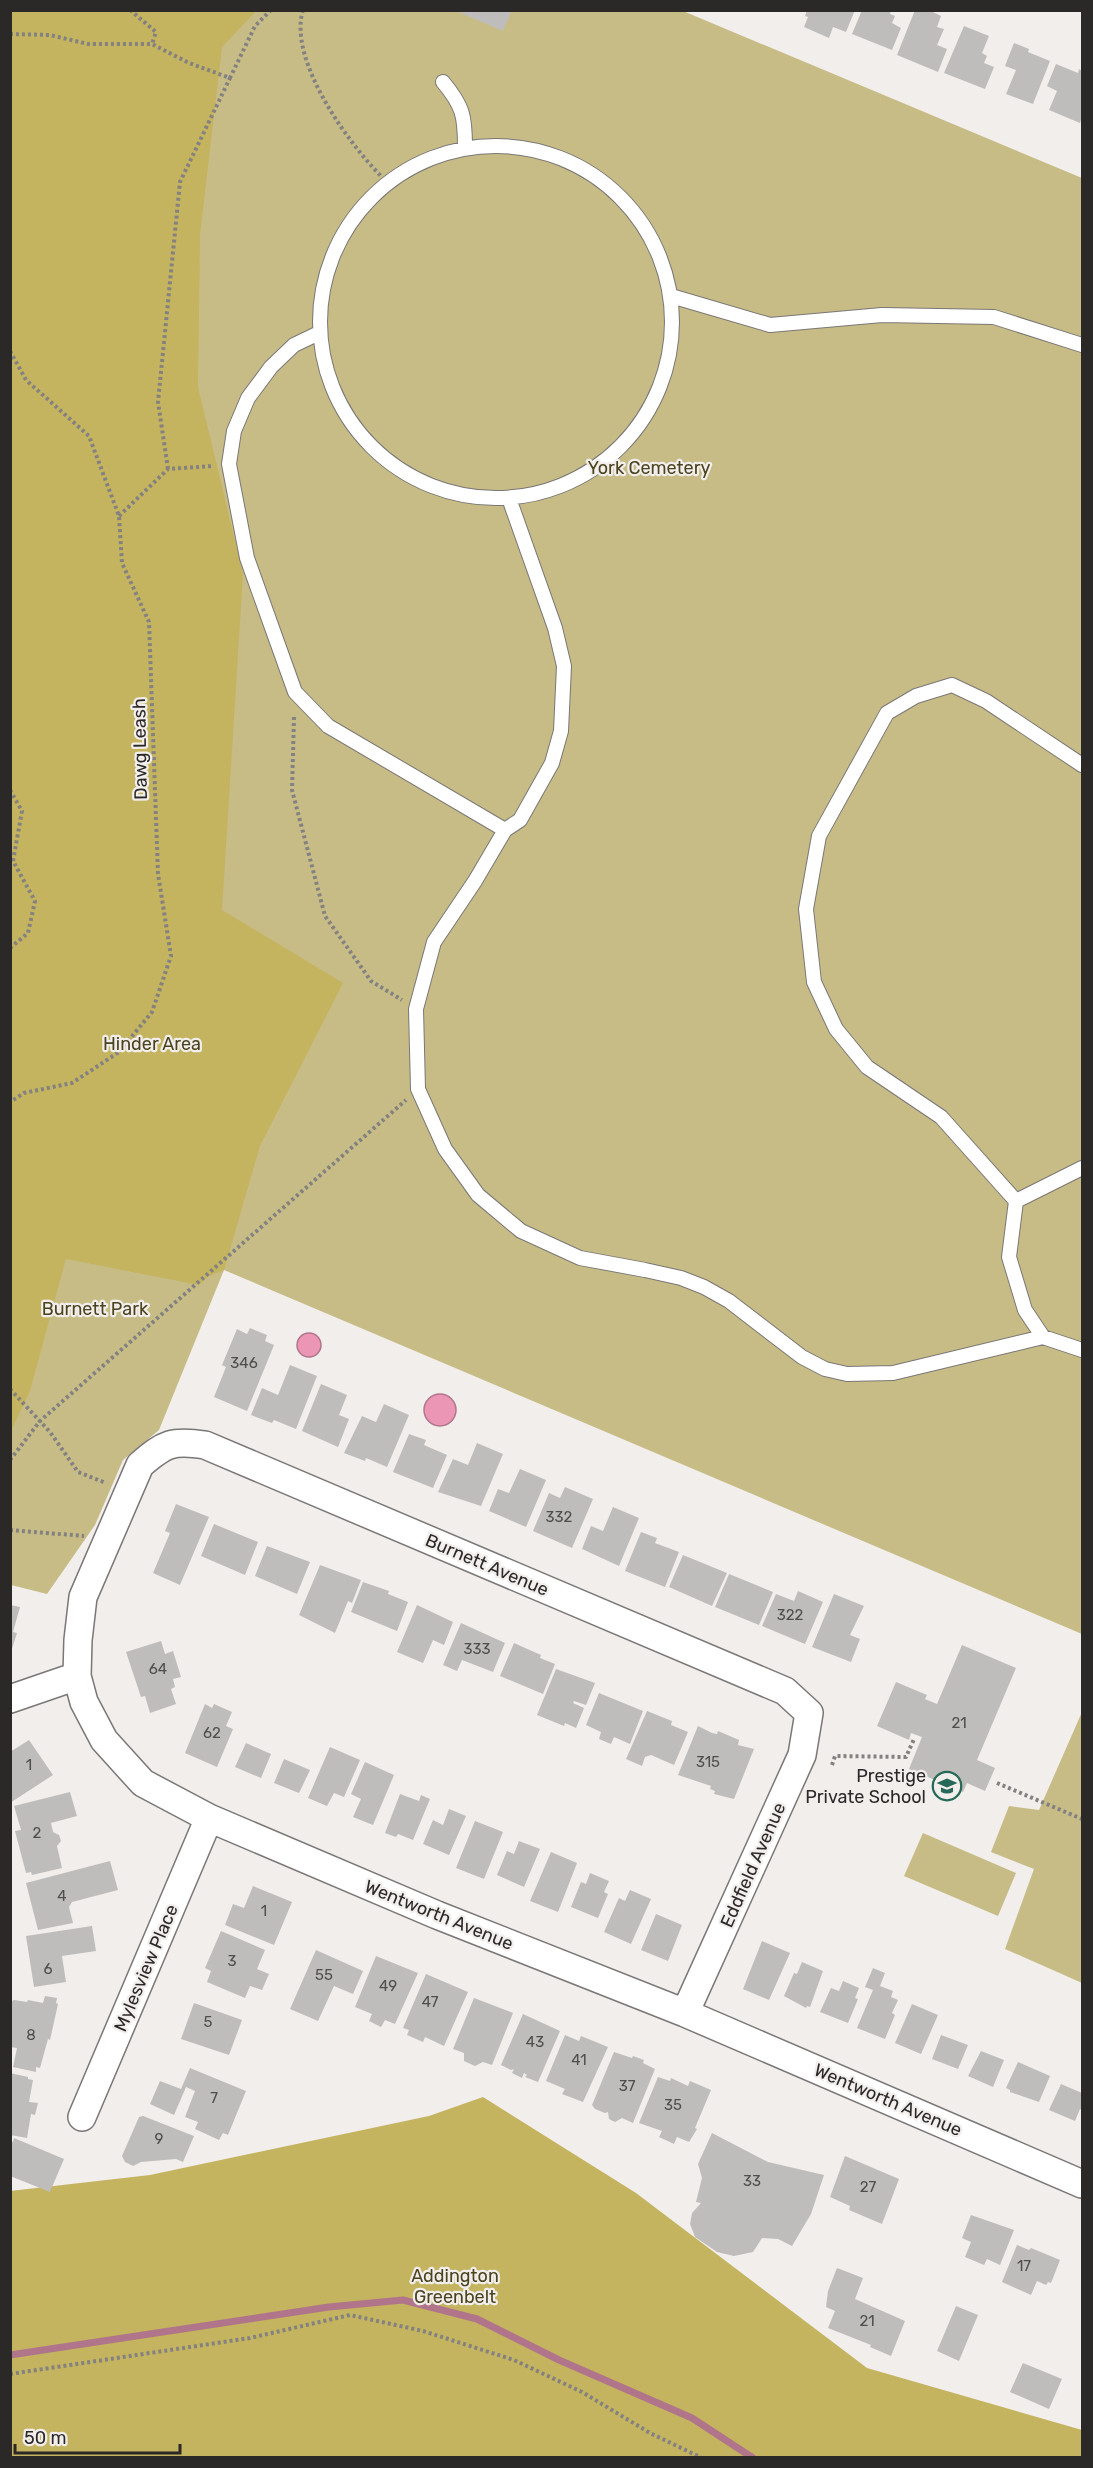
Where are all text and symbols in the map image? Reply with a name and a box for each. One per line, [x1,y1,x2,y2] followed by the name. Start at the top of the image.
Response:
[588,457,710,479] park label: York Cemetery
[128,698,152,800] street label: Dawg Leash
[103,1033,201,1055] park label: Hinder Area
[42,1298,149,1320] park label: Burnett Park
[230,1354,258,1372] house number: 346
[546,1508,573,1526] house number: 332
[422,1529,552,1601] street label: Burnett Avenue
[777,1606,803,1624] house number: 322
[463,1640,491,1658] house number: 333
[149,1660,167,1678] house number: 64
[951,1714,967,1732] house number: 21
[203,1724,221,1742] house number: 62
[696,1753,720,1771] house number: 315
[26,1756,32,1774] house number: 1
[805,1765,926,1808] place label: Prestige Private School
[931,1770,963,1802] school or university icon: Prestige Private School
[716,1799,790,1931] street label: Eddfield Avenue
[33,1824,42,1842] house number: 2
[362,1875,516,1955] street label: Wentworth Avenue
[57,1887,67,1905] house number: 4
[109,1901,183,2035] street label: Mylesview Place
[261,1902,267,1920] house number: 1
[227,1952,237,1970] house number: 3
[43,1960,53,1978] house number: 6
[315,1966,333,1984] house number: 55
[379,1977,397,1995] house number: 49
[422,1993,439,2011] house number: 47
[204,2013,213,2031] house number: 5
[26,2026,36,2044] house number: 8
[526,2033,544,2051] house number: 43
[571,2051,587,2069] house number: 41
[811,2059,965,2141] street label: Wentworth Avenue
[619,2077,636,2095] house number: 37
[210,2089,218,2107] house number: 7
[664,2096,682,2114] house number: 35
[155,2130,164,2148] house number: 9
[743,2172,761,2190] house number: 33
[860,2178,877,2196] house number: 27
[1017,2257,1031,2275] house number: 17
[411,2265,499,2308] park label: Addington Greenbelt
[859,2312,875,2330] house number: 21
[15,2417,180,2455] scale bar
[24,2427,67,2449] text: 50 m

